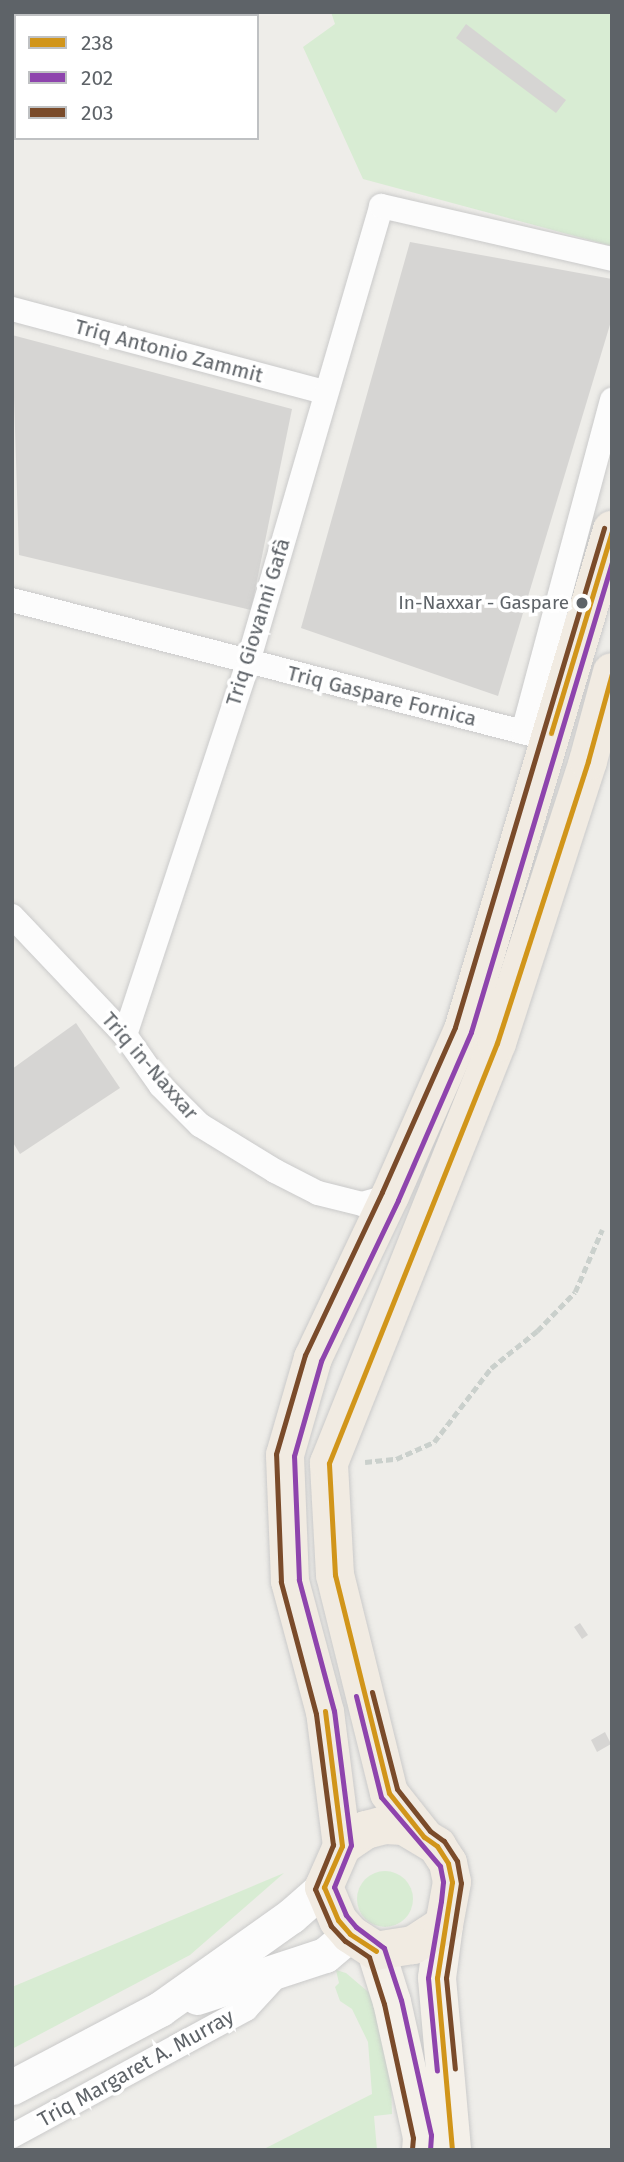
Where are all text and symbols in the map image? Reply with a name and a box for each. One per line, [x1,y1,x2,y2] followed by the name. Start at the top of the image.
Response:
[14,14,259,140] legend
[81,30,113,56] text: 238
[81,65,113,91] text: 202
[81,100,113,126] text: 203
[72,314,266,388] street label: Triq Antonio Zammit
[221,535,295,709] street label: Triq Giovanni Gafà
[398,592,569,614] place label: In-Naxxar - Gaspare
[575,596,589,610] marker: In-Naxxar - Gaspare
[285,660,479,732] street label: Triq Gaspare Fornica
[96,1007,204,1125] street label: Triq in-Naxxar
[34,2004,238,2132] street label: Triq Margaret A. Murray

